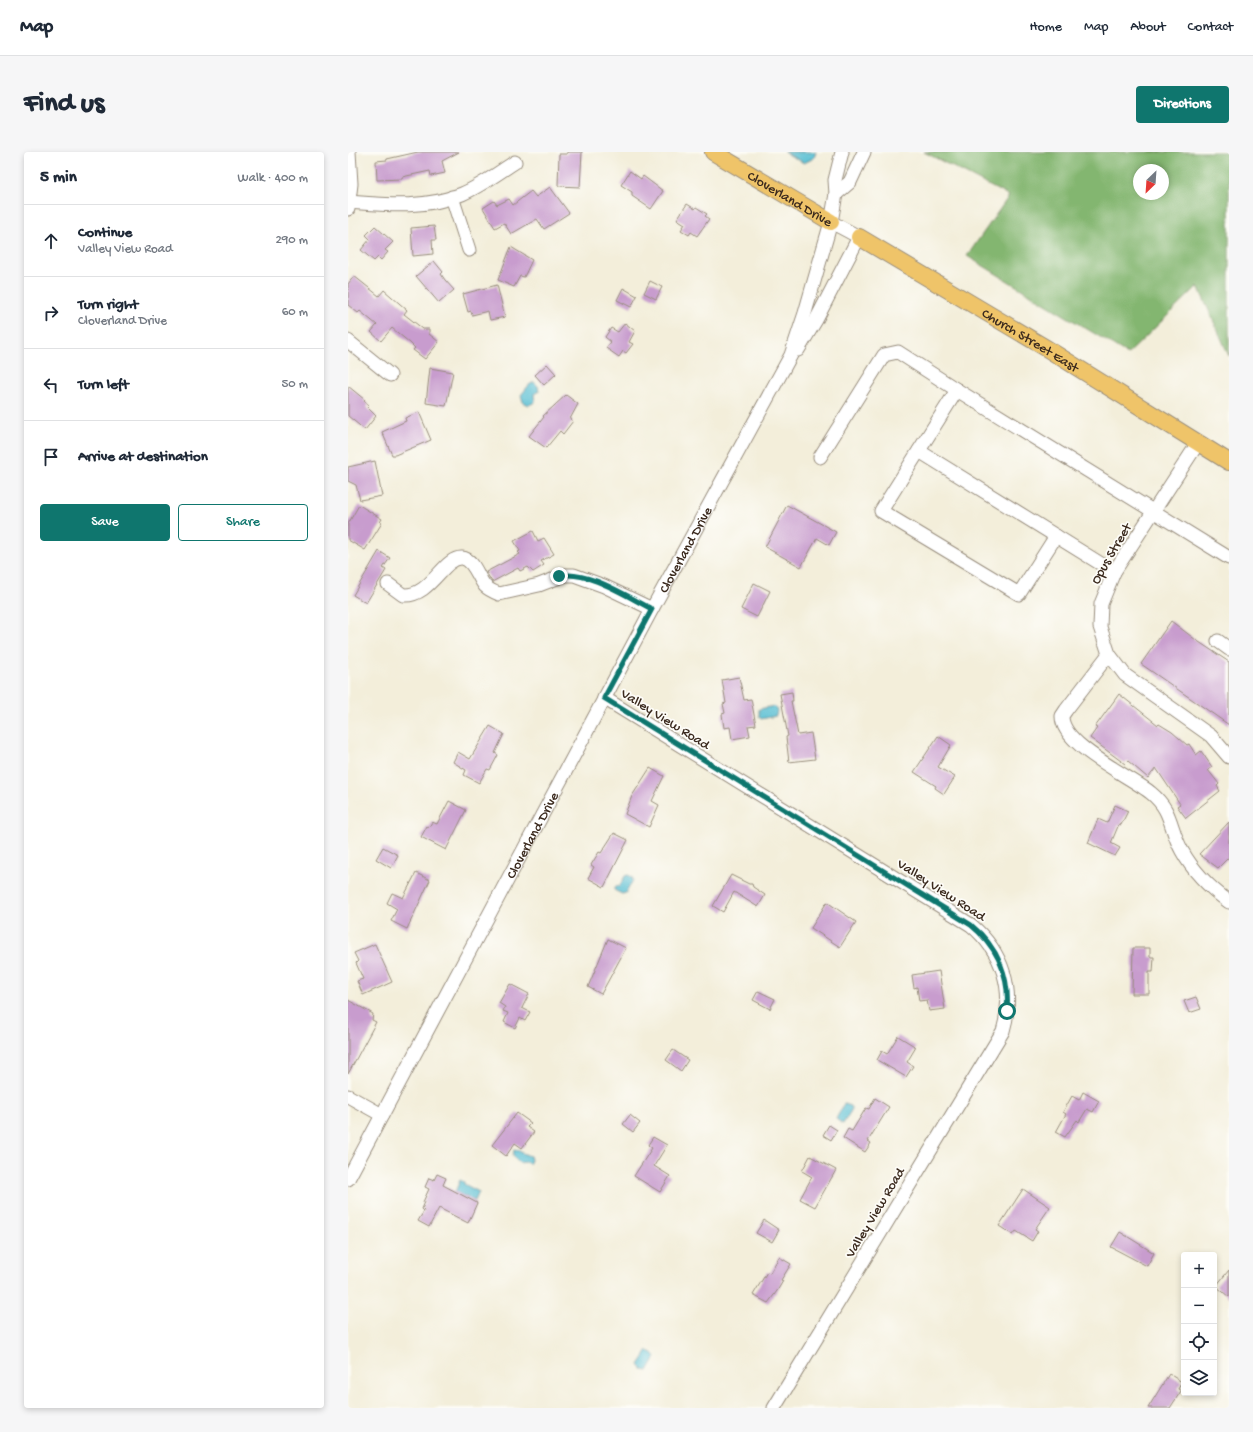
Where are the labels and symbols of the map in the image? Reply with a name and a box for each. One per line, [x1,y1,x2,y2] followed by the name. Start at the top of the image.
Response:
[1133,164,1169,200] north arrow
[744,168,835,232] street label: Cloverland Drive
[978,306,1082,378] street label: Church Street East
[656,504,718,597] street label: Cloverland Drive
[1088,520,1137,588] street label: Opus Street
[550,567,568,585] route end
[616,685,714,755] street label: Valley View Road
[504,789,564,882] street label: Cloverland Drive
[892,856,990,927] street label: Valley View Road
[998,1002,1016,1020] route start
[842,1164,911,1262] street label: Valley View Road

